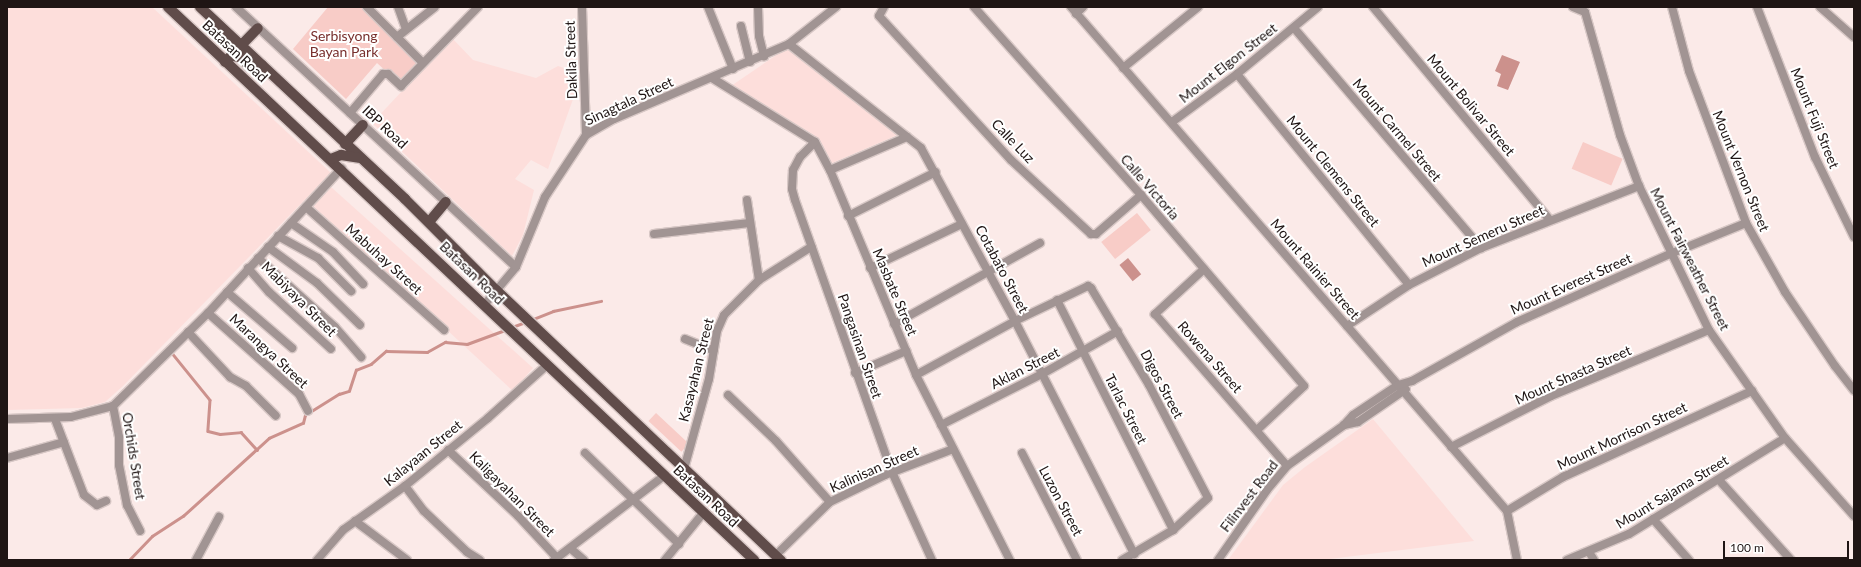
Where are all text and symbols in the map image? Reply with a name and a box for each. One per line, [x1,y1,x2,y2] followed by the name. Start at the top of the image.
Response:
[199,16,271,86] street label: Batasan Road
[561,20,581,100] street label: Dakila Street
[1176,20,1280,106] street label: Mount Elgon Street
[310,28,378,60] park label: Serbisyong Bayan Park
[1423,51,1519,159] street label: Mount Bolivar Street
[1787,65,1843,171] street label: Mount Fuji Street
[582,73,676,129] street label: Sinagtala Street
[1349,75,1445,185] street label: Mount Carmel Street
[359,102,411,152] street label: IBP Road
[1709,108,1773,234] street label: Mount Vernon Street
[1283,112,1383,230] street label: Mount Clemens Street
[988,115,1038,167] street label: Calle Luz
[1117,151,1183,223] street label: Calle Victoria
[1647,185,1733,333] street label: Mount Fairweather Street
[1419,201,1547,271] street label: Mount Semeru Street
[1267,215,1363,323] street label: Mount Rainier Street
[342,220,426,298] street label: Mabuhay Street
[972,222,1032,316] street label: Cotabato Street
[436,238,508,308] street label: Batasan Road
[869,246,921,338] street label: Masbate Street
[1508,250,1634,318] street label: Mount Everest Street
[258,258,340,340] street label: Mabiyaya Street
[834,291,886,401] street label: Pangasinan Street
[226,310,312,392] street label: Marangya Street
[675,316,717,424] street label: Kasayahan Street
[1174,318,1246,396] street label: Rowena Street
[1512,342,1634,408] street label: Mount Shasta Street
[988,343,1062,393] street label: Aklan Street
[1137,347,1187,421] street label: Digos Street
[1101,371,1151,447] street label: Tarlac Street
[1554,399,1690,473] street label: Mount Morrison Street
[119,411,149,501] street label: Orchids Street
[381,416,465,490] street label: Kalayaan Street
[827,442,921,496] street label: Kalinisan Street
[466,448,558,540] street label: Kaligayahan Street
[1613,452,1731,532] street label: Mount Sajama Street
[1216,457,1282,535] street label: Filinvest Road
[670,461,742,531] street label: Batasan Road
[1036,463,1086,539] street label: Luzon Street
[1725,533,1851,559] scale bar
[1730,540,1764,555] text: 100 m

